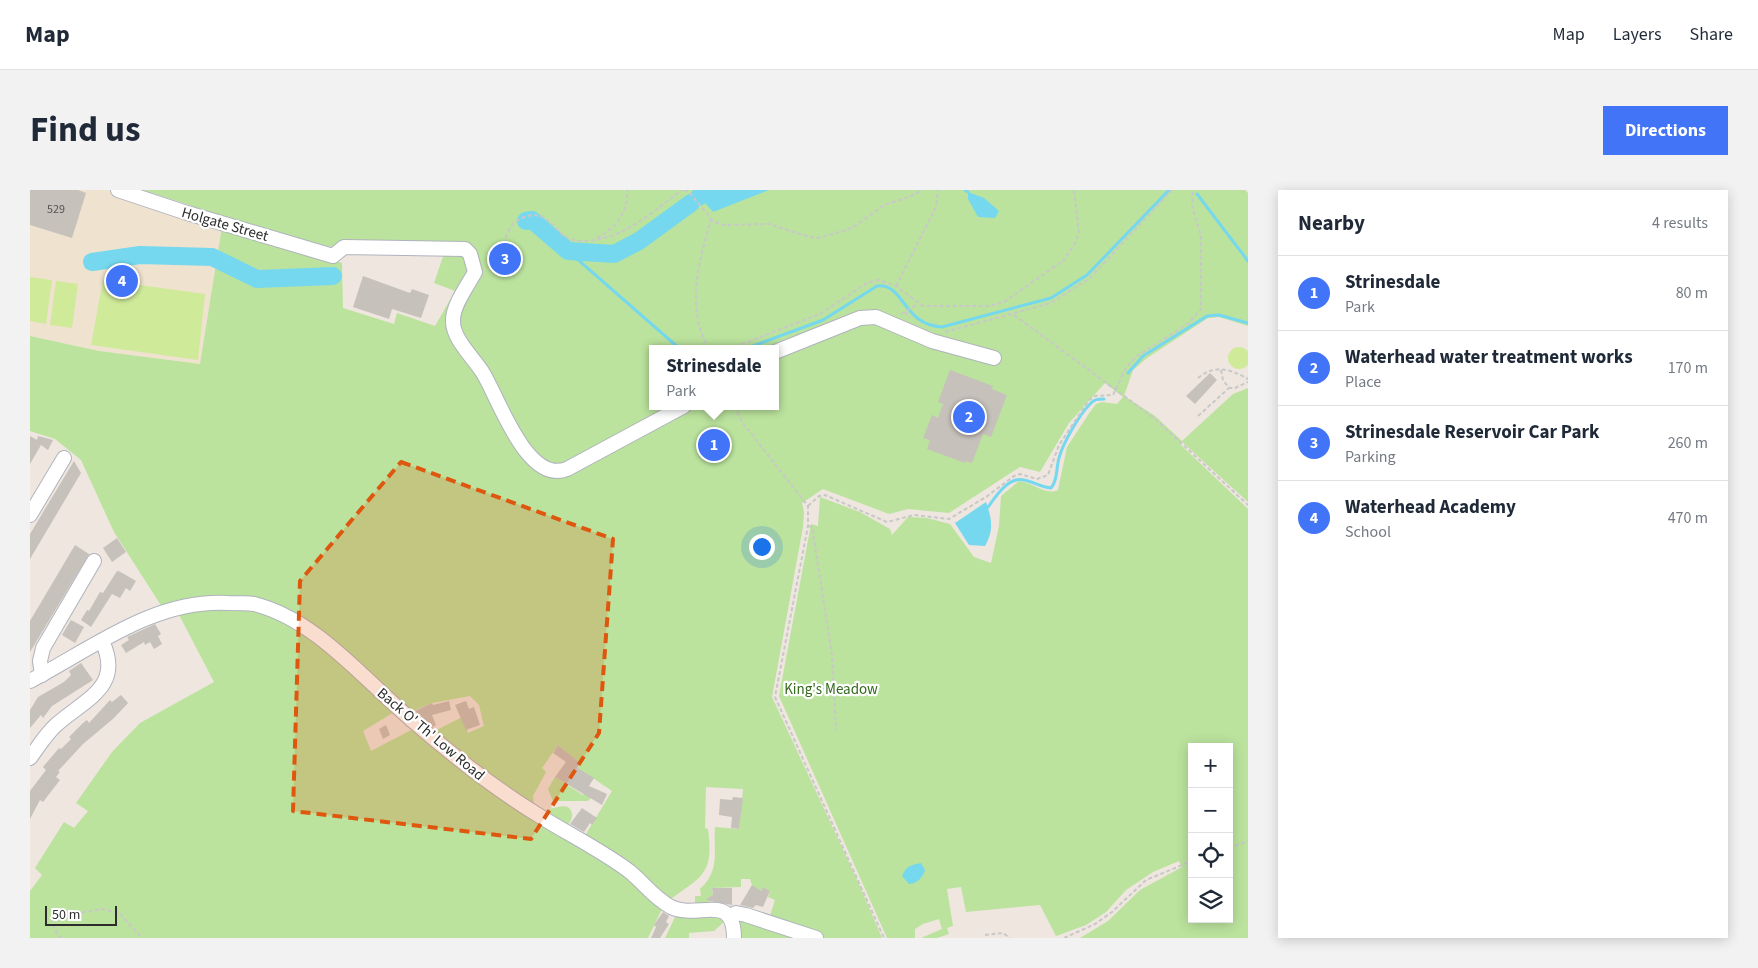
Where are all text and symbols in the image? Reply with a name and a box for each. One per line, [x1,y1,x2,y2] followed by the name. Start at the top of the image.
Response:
[25,17,70,52] text: Map
[1553,22,1585,47] text: Map
[1613,22,1662,47] text: Layers
[1690,22,1733,47] text: Share
[30,105,140,155] text: Find us
[1603,106,1728,155] button: Directions
[47,201,65,218] house number: 529
[179,202,271,247] street label: Holgate Street
[1298,208,1365,238] text: Nearby
[1652,212,1708,234] text: 4 results
[489,240,521,278] pin: 3
[106,262,138,300] pin: 4
[1345,269,1440,296] text: Strinesdale
[1310,282,1318,304] text: 1
[1676,282,1708,304] text: 80 m
[1345,296,1375,318] text: Park
[1345,344,1633,371] text: Waterhead water treatment works
[649,345,779,410] popup
[666,353,762,380] text: Strinesdale
[1310,357,1318,379] text: 2
[1668,357,1708,379] text: 170 m
[1345,371,1381,393] text: Place
[666,380,696,402] text: Park
[953,398,985,436] pin: 2
[1345,419,1600,446] text: Strinesdale Reservoir Car Park
[698,426,730,464] pin: 1
[1310,432,1318,454] text: 3
[1668,432,1708,454] text: 260 m
[1345,446,1396,468] text: Parking
[1345,494,1516,521] text: Waterhead Academy
[1310,507,1318,529] text: 4
[1668,507,1708,529] text: 470 m
[1345,521,1391,543] text: School
[749,534,775,560] your location
[784,679,878,700] park label: King's Meadow
[372,683,489,786] street label: Back O' Th' Low Road
[1188,743,1233,923] map controls
[1188,743,1233,788] button: +
[1188,788,1233,833] button: −
[1188,833,1233,878] button: locate
[1188,878,1233,923] button: layers
[45,903,118,926] scale bar
[52,905,80,925] text: 50 m

